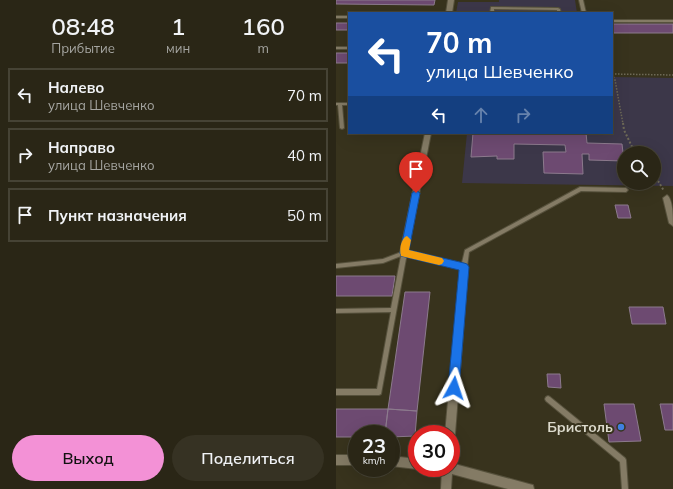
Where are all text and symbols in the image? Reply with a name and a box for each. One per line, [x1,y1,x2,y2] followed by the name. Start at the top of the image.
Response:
[51,11,115,41] text: 08:48
[171,11,185,41] text: 1
[242,11,285,41] text: 160
[426,25,492,60] text: 70 m
[360,28,412,80] icon: left
[51,40,115,56] text: Прибытие
[166,40,190,56] text: мин
[257,40,269,56] text: m
[426,60,574,83] text: улица Шевченко
[48,78,104,97] text: Налево
[14,84,36,106] icon: left
[287,86,322,105] text: 70 m
[48,97,155,113] text: улица Шевченко
[428,104,450,126] icon: left
[470,104,492,126] icon: ahead
[512,104,534,126] icon: right
[48,138,115,157] text: Направо
[14,144,36,166] icon: right
[287,146,322,165] text: 40 m
[617,146,661,190] map controls
[617,146,661,190] button: search
[399,152,433,193] pin
[48,157,155,173] text: улица Шевченко
[405,158,427,180] icon: arrive
[14,204,36,226] icon: arrive
[48,206,187,225] text: Пункт назначения
[287,206,322,225] text: 50 m
[433,367,475,409] position arrow
[547,418,613,436] place label: Бристоль
[616,422,626,432] marker: Бристоль
[408,425,460,477] speed limit sign: 30
[362,433,386,458] text: 23
[12,435,164,481] button: Выход
[172,435,324,481] button: Поделиться
[363,454,385,467] text: km/h

